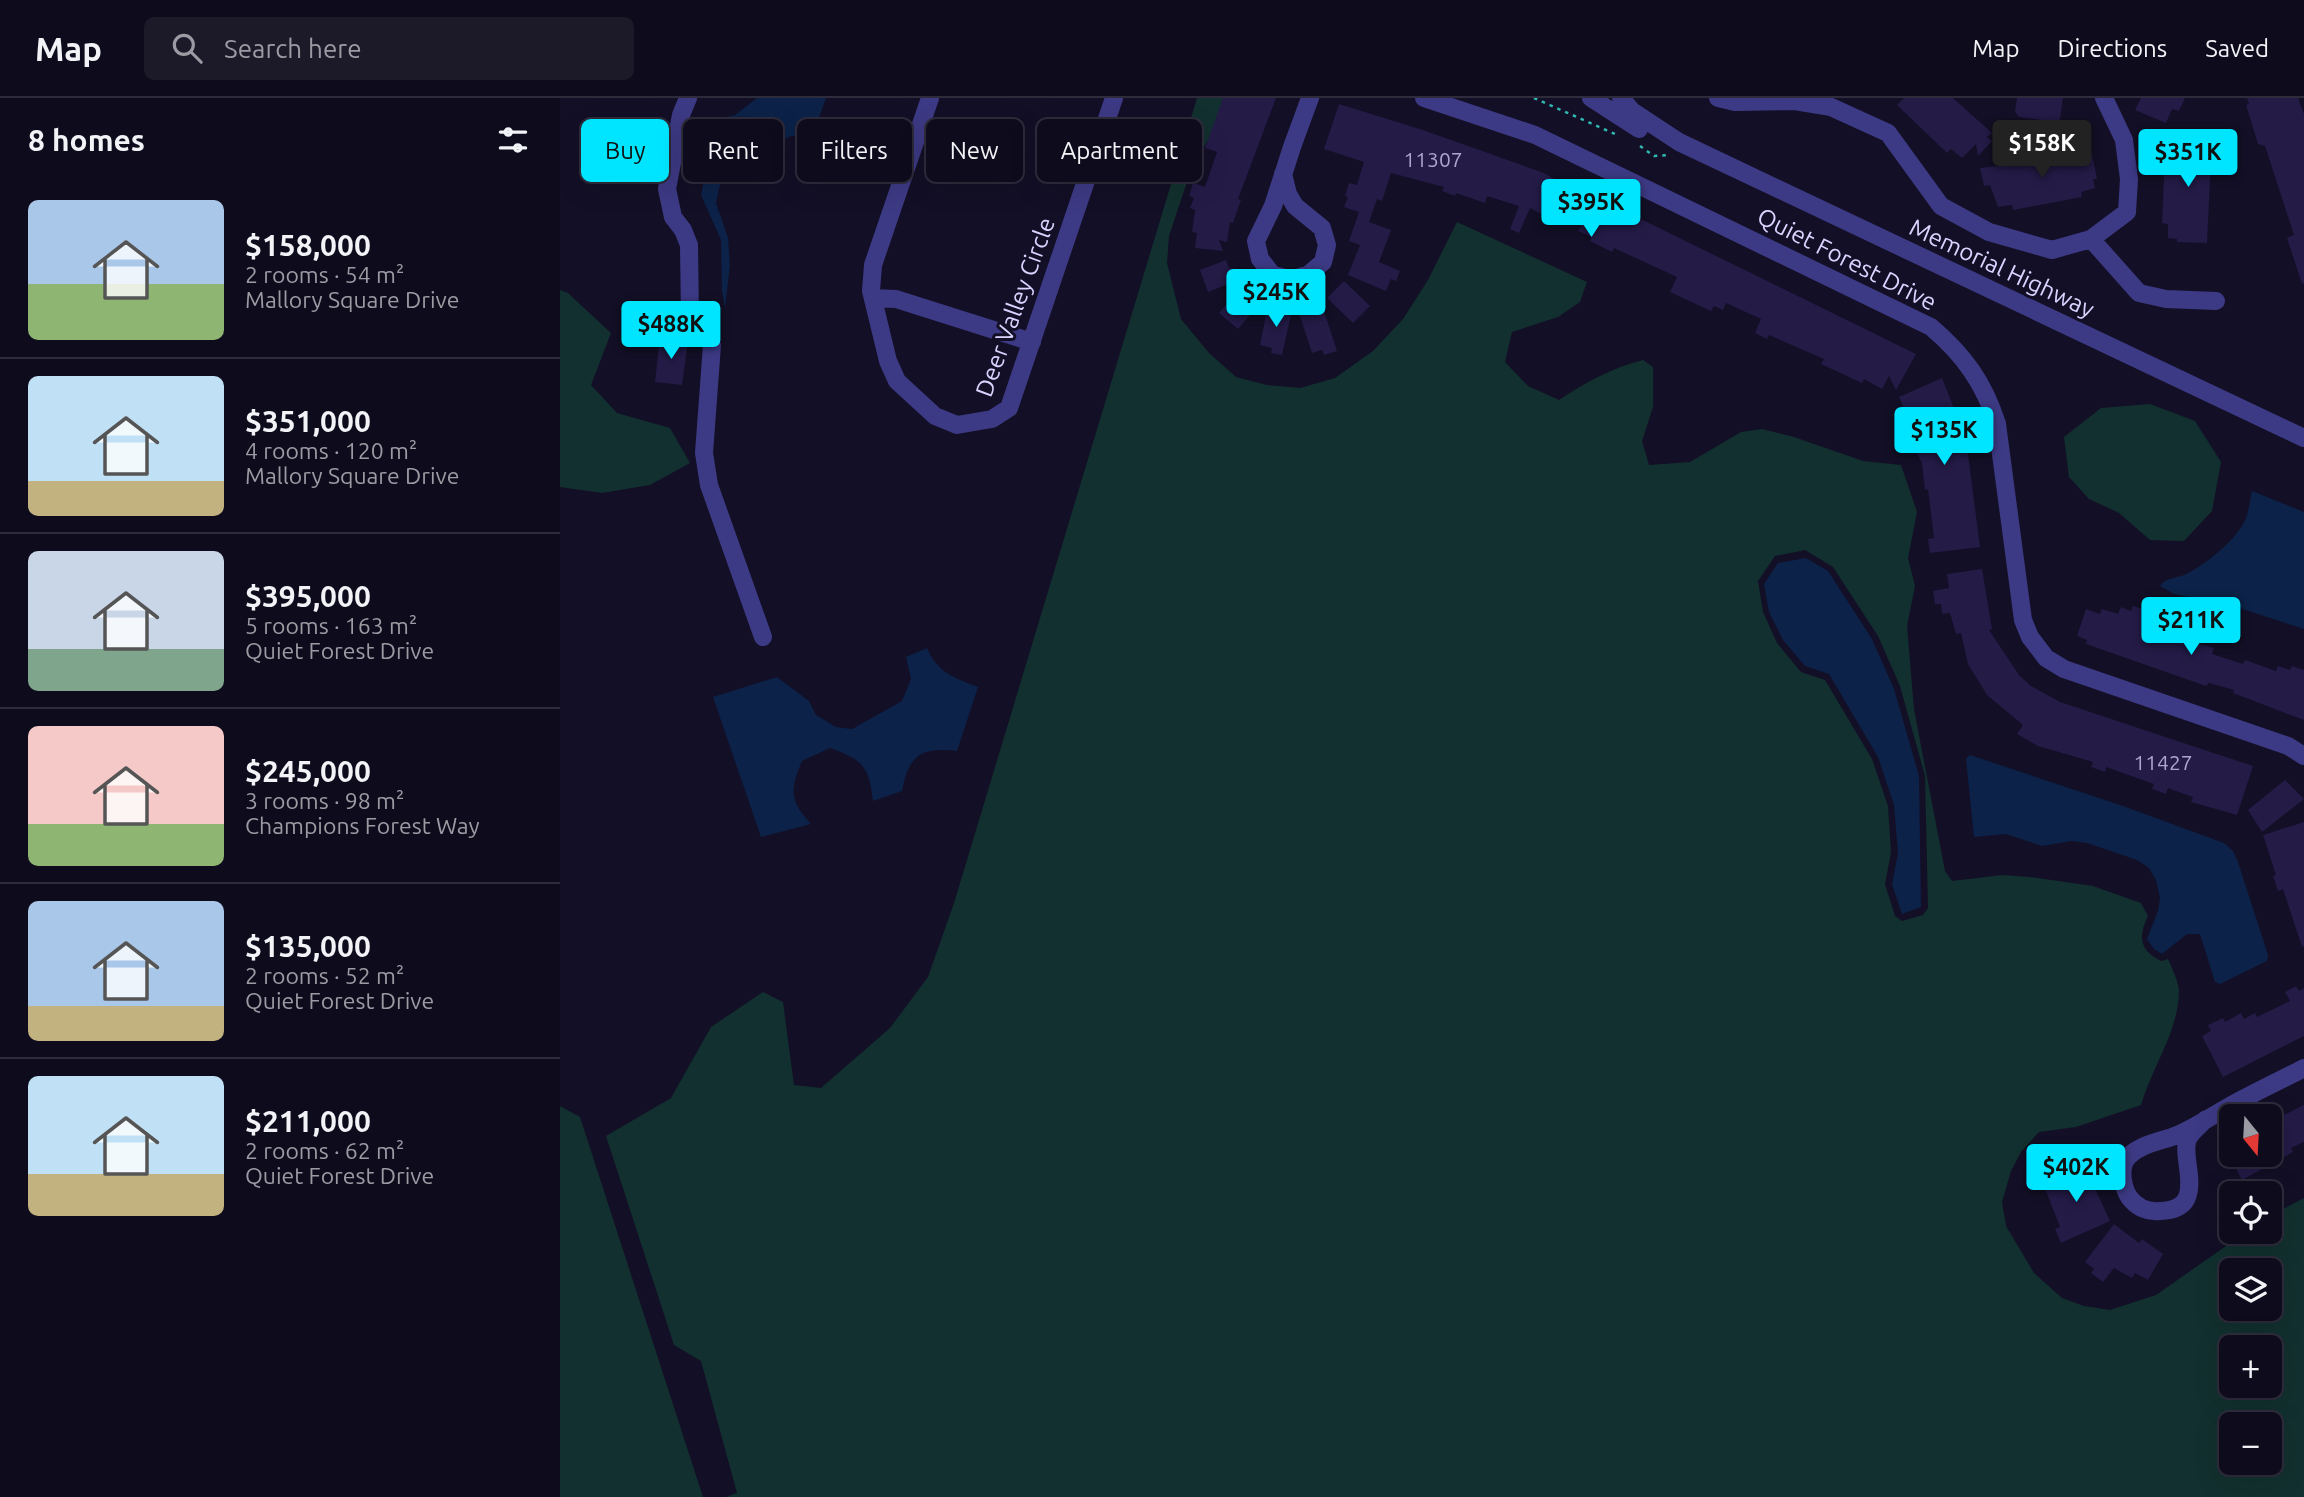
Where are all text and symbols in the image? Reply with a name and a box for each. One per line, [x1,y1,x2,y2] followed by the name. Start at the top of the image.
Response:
[144,17,634,80] search box
[168,29,206,67] icon: search
[35,30,102,67] text: Map
[224,34,362,63] text: Search here
[1972,35,2019,62] text: Map
[2057,35,2167,62] text: Directions
[2205,35,2269,62] text: Saved
[581,119,669,182] chip: Buy
[683,119,783,182] chip: Rent
[797,119,912,182] chip: Filters
[926,119,1023,182] chip: New
[1037,119,1202,182] chip: Apartment
[1993,120,2091,180] pin: $158K
[494,121,532,159] icon: filters
[28,123,145,157] text: 8 homes
[2008,130,2076,155] text: $158K
[2139,130,2237,189] pin: $351K
[2154,139,2222,164] text: $351K
[1403,147,1463,171] house number: 11307
[1542,180,1640,239] pin: $395K
[1557,189,1625,214] text: $395K
[1753,202,1941,316] street label: Quiet Forest Drive
[1905,213,2099,323] street label: Memorial Highway
[970,214,1060,400] street label: Deer Valley Circle
[84,228,168,312] icon: home
[245,228,371,262] text: $158,000
[245,262,404,287] text: 2 rooms · 54 m²
[1227,270,1325,329] pin: $245K
[1242,279,1310,304] text: $245K
[245,287,459,312] text: Mallory Square Drive
[622,302,720,361] pin: $488K
[637,311,705,336] text: $488K
[84,404,168,488] icon: home
[245,404,371,438] text: $351,000
[1895,408,1993,467] pin: $135K
[1910,417,1978,442] text: $135K
[245,438,417,463] text: 4 rooms · 120 m²
[245,463,459,488] text: Mallory Square Drive
[84,579,168,663] icon: home
[245,579,371,613] text: $395,000
[2142,598,2240,657] pin: $211K
[2157,607,2225,632] text: $211K
[245,613,417,638] text: 5 rooms · 163 m²
[245,638,434,663] text: Quiet Forest Drive
[2133,750,2193,774] house number: 11427
[84,754,168,838] icon: home
[245,754,371,788] text: $245,000
[245,788,404,813] text: 3 rooms · 98 m²
[245,813,480,838] text: Champions Forest Way
[84,929,168,1013] icon: home
[245,929,371,963] text: $135,000
[245,963,404,988] text: 2 rooms · 52 m²
[245,988,434,1013] text: Quiet Forest Drive
[84,1104,168,1188] icon: home
[245,1104,371,1138] text: $211,000
[2219,1104,2282,1167] north arrow
[2219,1104,2282,1475] map controls
[245,1138,404,1163] text: 2 rooms · 62 m²
[2027,1144,2125,1204] pin: $402K
[2042,1154,2110,1179] text: $402K
[245,1163,434,1188] text: Quiet Forest Drive
[2219,1181,2282,1244] button: locate
[2219,1258,2282,1321] button: layers
[2219,1335,2282,1398] button: +
[2219,1412,2282,1475] button: −

